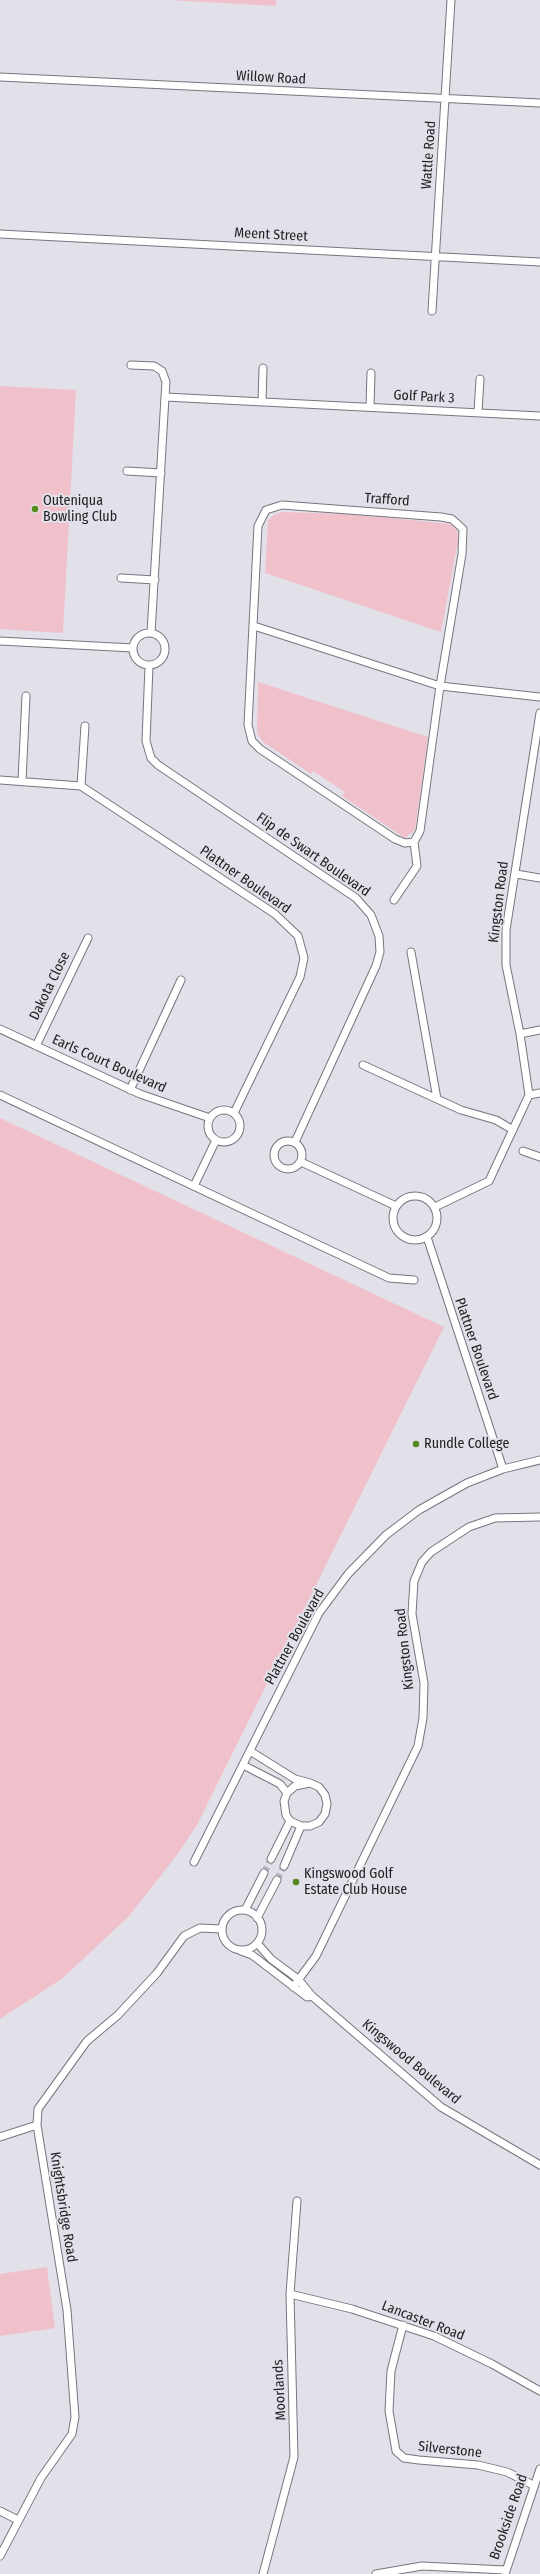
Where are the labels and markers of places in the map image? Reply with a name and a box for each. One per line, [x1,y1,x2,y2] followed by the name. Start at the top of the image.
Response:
[43,493,117,526] place label: Outeniqua Bowling Club
[30,504,40,514] marker: Outeniqua Bowling Club
[424,1436,509,1452] place label: Rundle College
[411,1439,421,1449] marker: Rundle College
[304,1866,407,1898] place label: Kingswood Golf Estate Club House
[291,1877,301,1887] marker: Kingswood Golf Estate Club House

